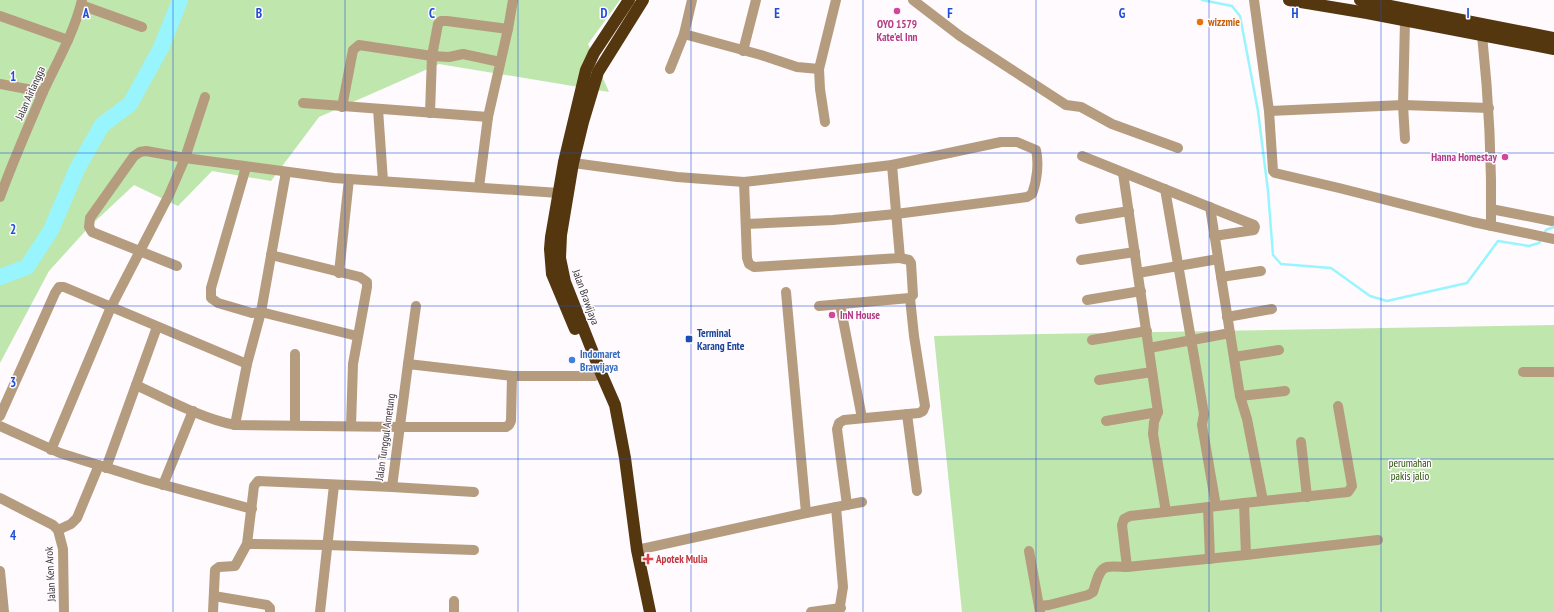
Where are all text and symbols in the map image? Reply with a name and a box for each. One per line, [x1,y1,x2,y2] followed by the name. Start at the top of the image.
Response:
[82,5,90,22] text: A
[256,5,262,22] text: B
[429,5,435,22] text: C
[601,5,608,22] text: D
[774,5,780,22] text: E
[947,5,953,22] text: F
[1119,5,1126,22] text: G
[1292,5,1299,22] text: H
[1466,5,1470,22] text: I
[892,6,902,16] marker: OYO 1579 Kate'el Inn
[1207,15,1240,29] place label: wizzmie
[876,17,918,44] place label: OYO 1579 Kate'el Inn
[1195,17,1205,27] marker: wizzmie
[12,64,48,123] street label: Jalan Airlangga
[10,68,16,85] text: 1
[1431,150,1498,164] place label: Hanna Homestay
[1500,152,1510,162] marker: Hanna Homestay
[10,221,16,238] text: 2
[569,266,602,327] street label: Jalan Brawijaya
[840,308,880,322] place label: InN House
[827,310,837,320] marker: InN House
[697,326,745,353] place label: Terminal Karang Ente
[684,334,694,344] marker: Terminal Karang Ente
[580,347,621,374] place label: Indomaret Brawijaya
[567,355,577,365] marker: Indomaret Brawijaya
[10,374,16,391] text: 3
[372,392,398,482] street label: Jalan Tunggul Ametung
[1389,456,1432,483] park label: perumahan pakis jalio
[10,527,17,544] text: 4
[42,546,58,603] street label: Jalan Ken Arok
[655,552,708,566] place label: Apotek Mulia
[643,554,653,564] marker: Apotek Mulia

